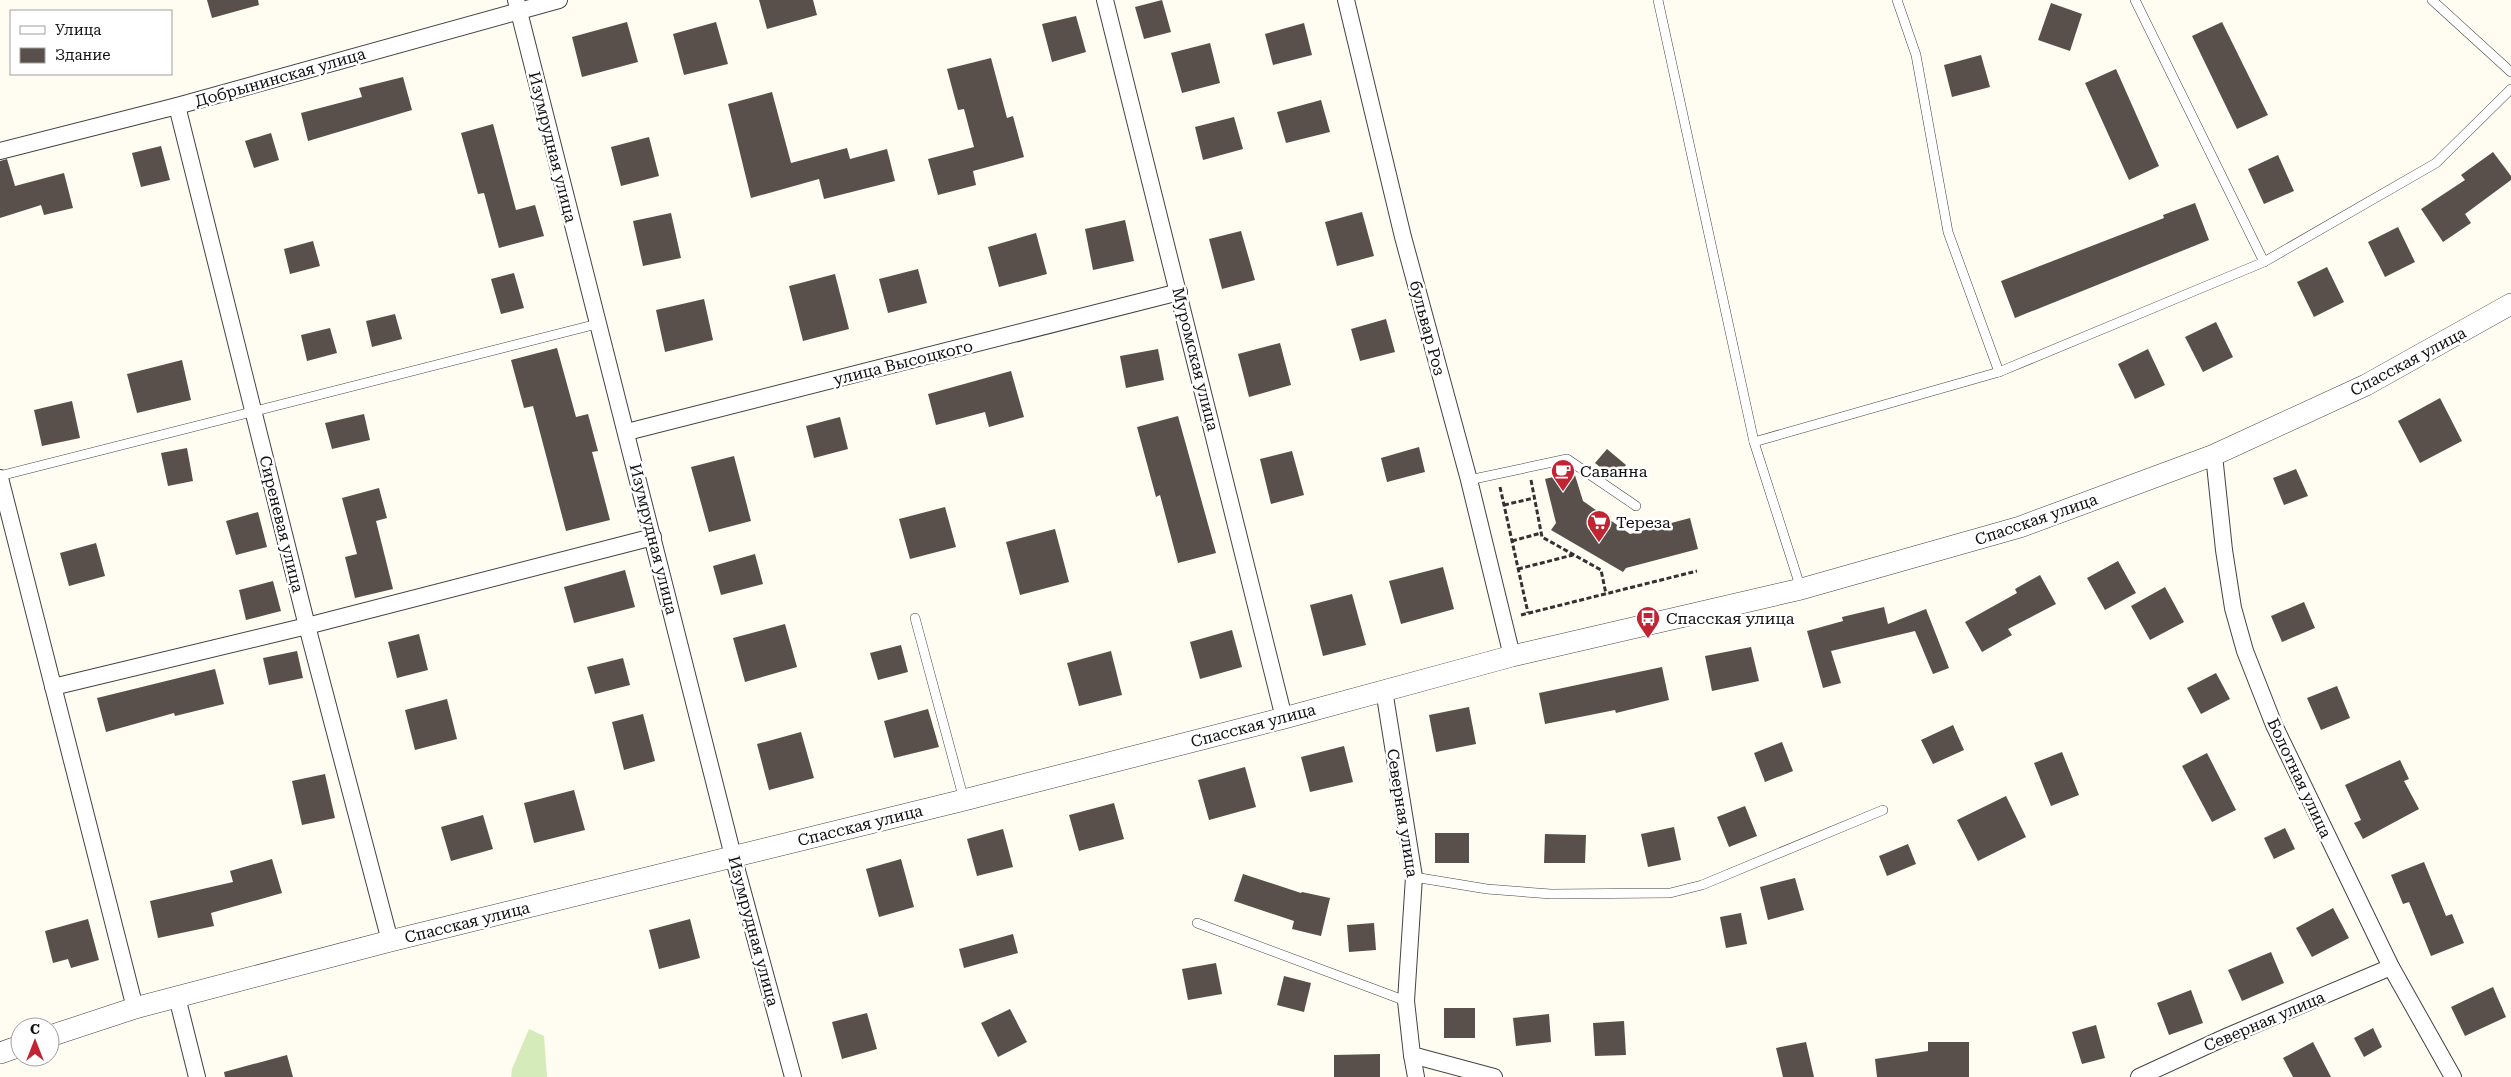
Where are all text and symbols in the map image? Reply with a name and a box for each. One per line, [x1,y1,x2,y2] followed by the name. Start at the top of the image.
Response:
[10,10,172,75] legend
[55,21,101,39] text: Улица
[193,44,368,111] street label: Добрынинская улица
[55,46,111,64] text: Здание
[525,70,581,225] street label: Изумрудная улица
[1406,279,1449,378] street label: бульвар Роз
[1168,285,1223,433] street label: Муромская улица
[2347,323,2470,400] street label: Спасская улица
[831,336,975,389] street label: улица Высоцкого
[255,454,308,595] street label: Сиреневая улица
[1550,458,1576,492] cafe icon: Саванна
[626,462,682,617] street label: Изумрудная улица
[1580,462,1648,481] place label: Саванна
[1972,489,2100,549] street label: Спасская улица
[1586,509,1612,543] supermarket icon: Тереза
[1616,513,1671,532] place label: Тереза
[1635,605,1661,639] bus stop icon: Спасская улица
[1666,609,1795,628] place label: Спасская улица
[1189,700,1318,751] street label: Спасская улица
[2263,715,2336,841] street label: Болотная улица
[1383,748,1422,879] street label: Северная улица
[796,801,925,850] street label: Спасская улица
[724,854,783,1009] street label: Изумрудная улица
[403,898,532,947] street label: Спасская улица
[2201,987,2328,1056] street label: Северная улица
[10,1017,60,1067] north arrow
[30,1021,40,1037] text: С

